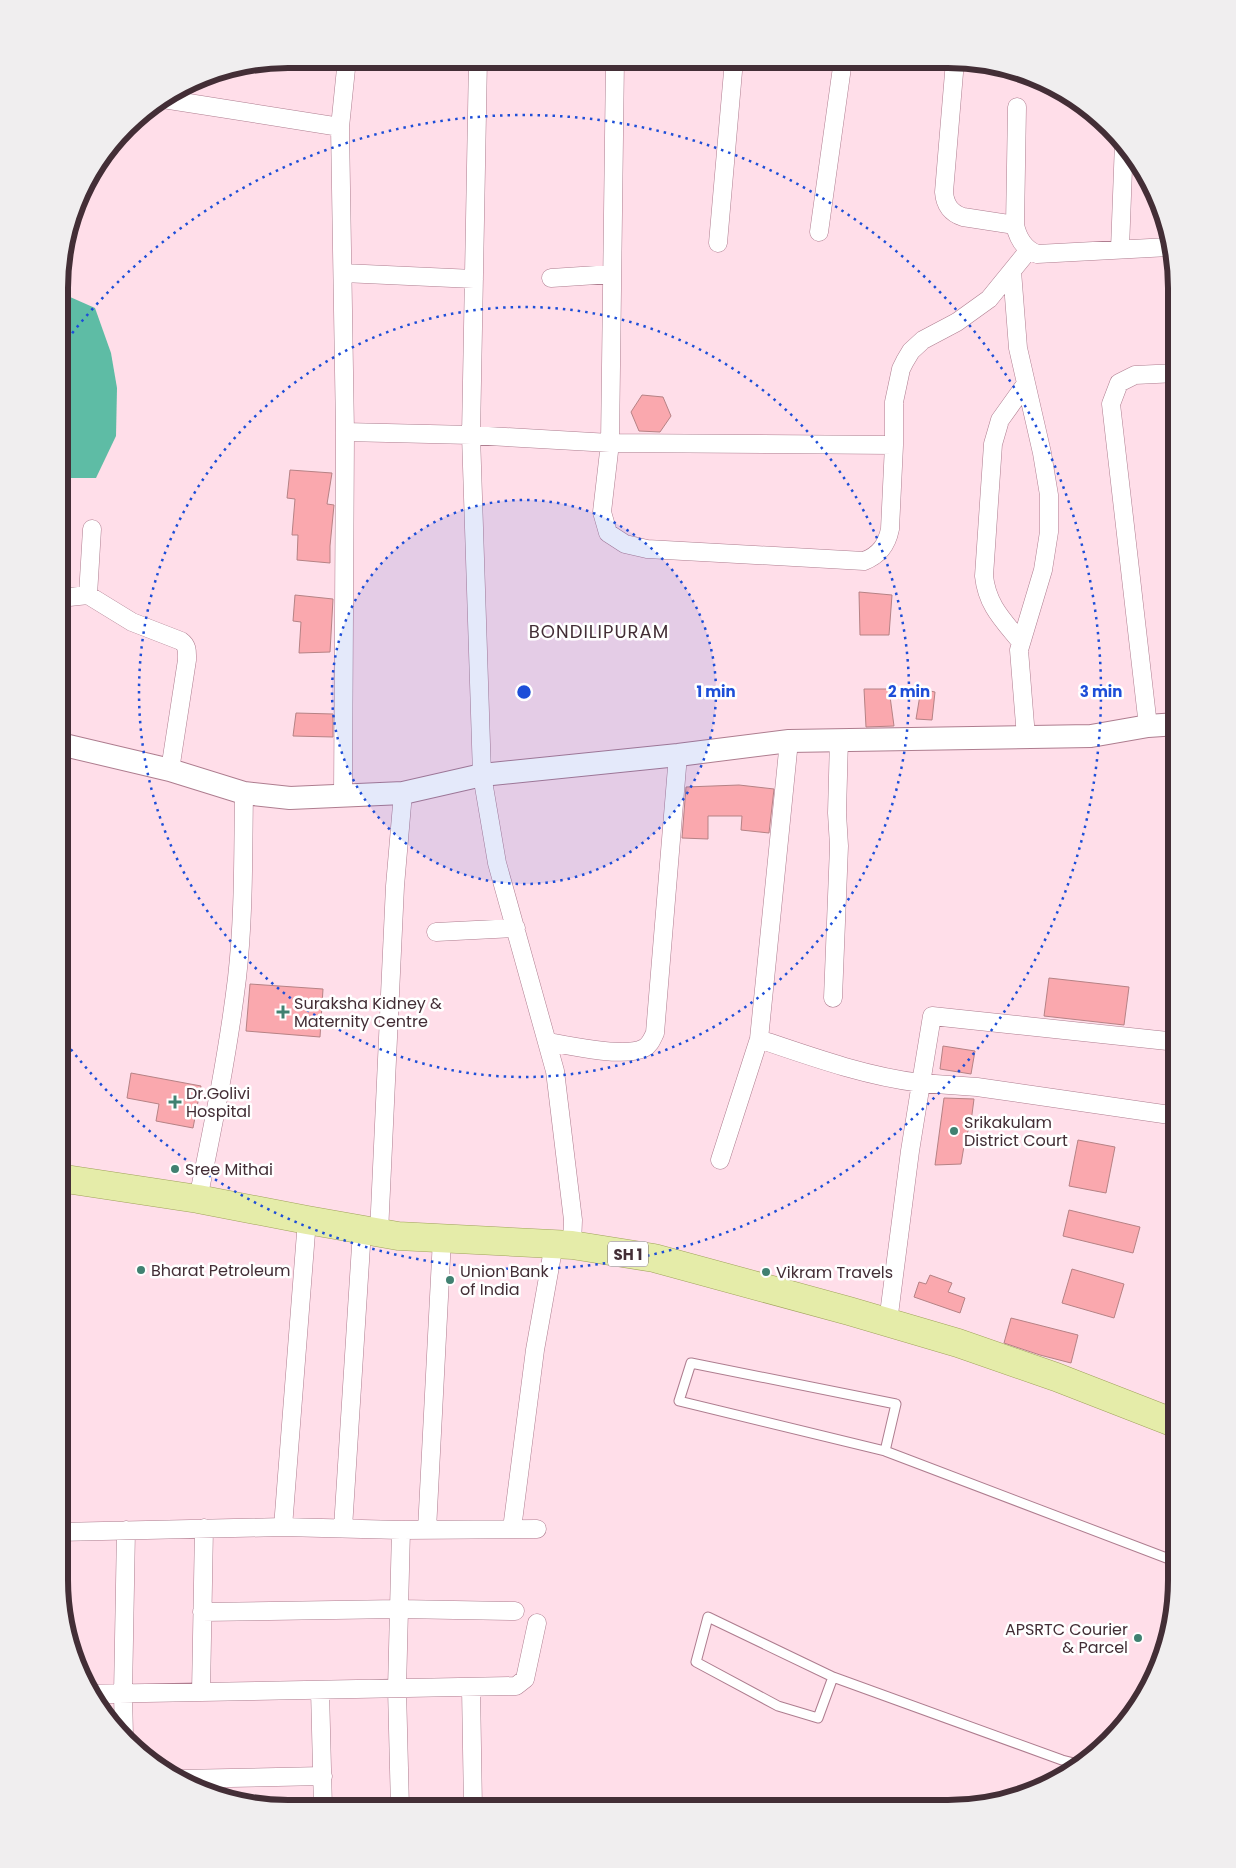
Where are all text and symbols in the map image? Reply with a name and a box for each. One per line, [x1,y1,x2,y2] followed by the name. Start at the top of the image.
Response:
[529,619,669,644] district label: BONDILIPURAM
[696,681,736,702] text: 1 min
[888,681,930,702] text: 2 min
[1080,681,1122,702] text: 3 min
[515,683,533,701] centre of rings
[294,992,442,1033] place label: Suraksha Kidney & Maternity Centre
[276,1005,290,1019] marker: Suraksha Kidney & Maternity Centre
[186,1082,251,1123] place label: Dr.Golivi Hospital
[168,1095,182,1109] marker: Dr.Golivi Hospital
[964,1111,1068,1152] place label: Srikakulam District Court
[948,1125,960,1137] marker: Srikakulam District Court
[185,1158,273,1181] place label: Sree Mithai
[169,1163,181,1175] marker: Sree Mithai
[608,1242,648,1266] road number: SH 1
[151,1259,291,1282] place label: Bharat Petroleum
[460,1260,550,1301] place label: Union Bank of India
[776,1261,893,1284] place label: Vikram Travels
[135,1264,147,1276] marker: Bharat Petroleum
[760,1266,772,1278] marker: Vikram Travels
[444,1274,456,1286] marker: Union Bank of India
[1005,1618,1128,1659] place label: APSRTC Courier & Parcel
[1132,1632,1144,1644] marker: APSRTC Courier & Parcel

